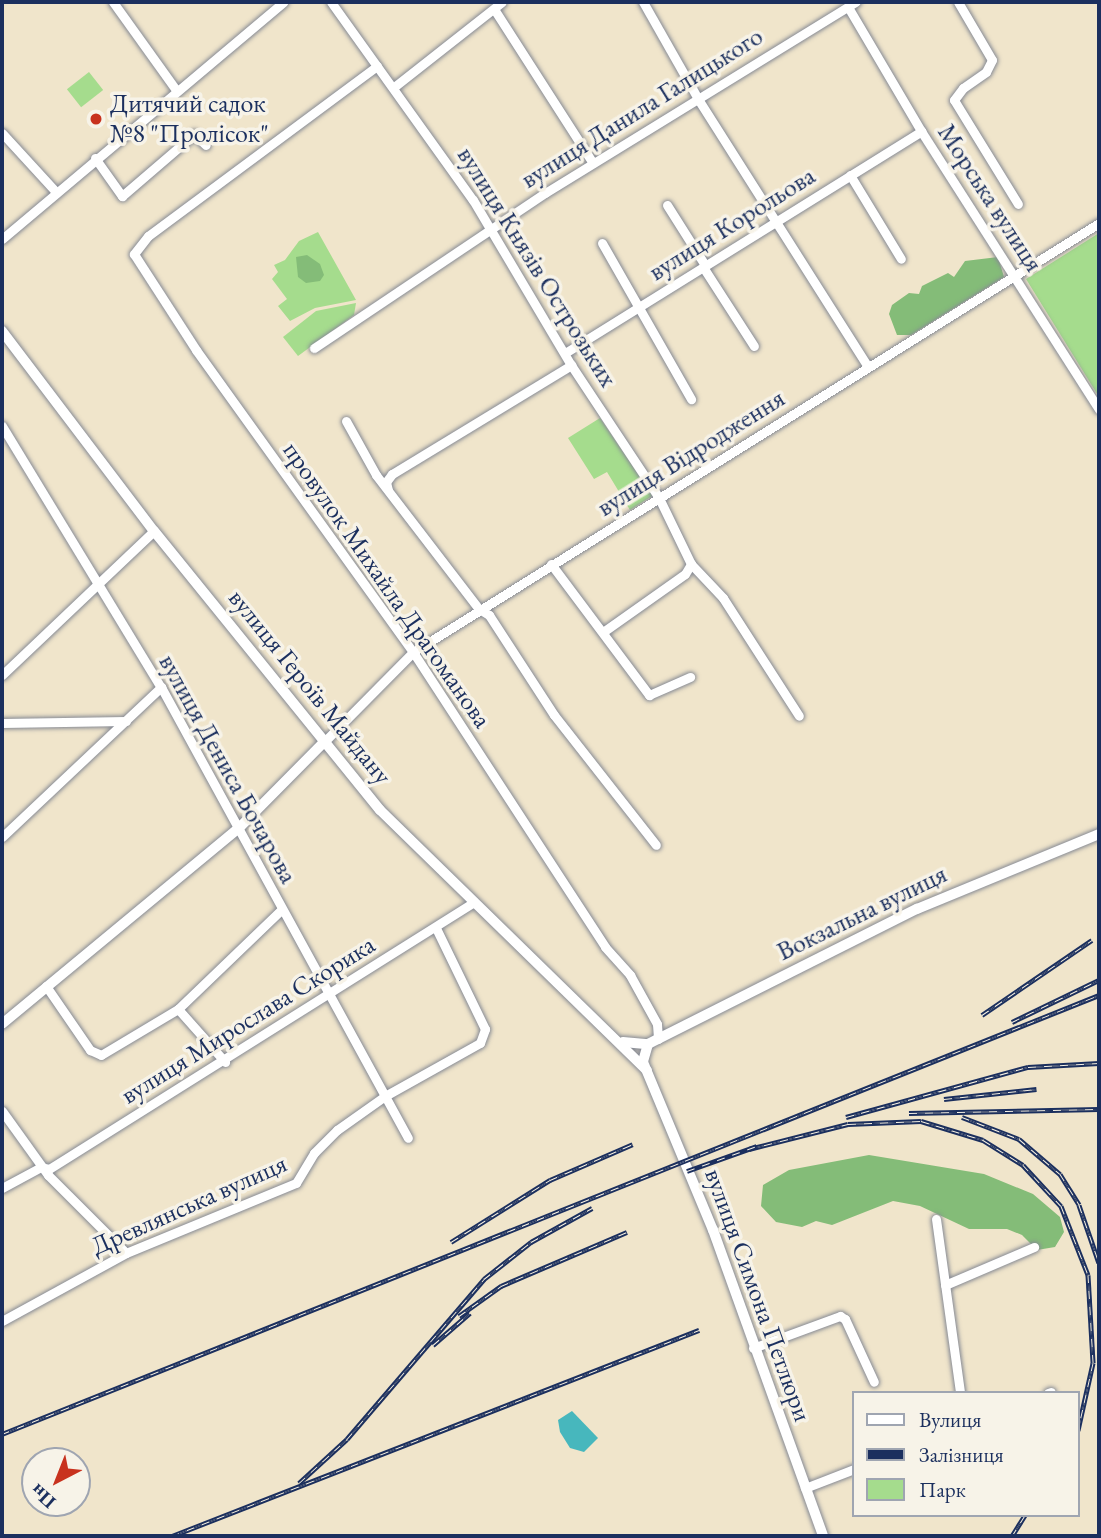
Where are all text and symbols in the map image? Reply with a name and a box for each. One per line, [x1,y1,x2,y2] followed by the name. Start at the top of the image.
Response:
[515,21,769,195] street label: вулиця Данила Галицького
[110,88,269,150] place label: Дитячий садок №8 "Пролісок"
[88,111,104,127] marker: Дитячий садок №8 "Пролісок"
[931,118,1049,278] street label: Морська вулиця
[450,141,624,393] street label: вулиця Князів Острозьких
[643,160,821,288] street label: вулиця Корольова
[591,383,791,523] street label: вулиця Відродження
[276,436,498,734] street label: провулок Михайла Драгоманова
[222,583,398,791] street label: вулиця Героїв Майдану
[152,649,304,889] street label: вулиця Дениса Бочарова
[772,858,952,968] street label: Вокзальна вулиця
[115,929,381,1111] street label: вулиця Мирослава Скорика
[86,1148,292,1262] street label: Древлянська вулиця
[698,1164,818,1426] street label: вулиця Симона Петлюри
[852,1391,1080,1517] legend
[919,1406,981,1433] text: Вулиця
[919,1441,1004,1468] text: Залізниця
[21,1447,91,1517] north arrow
[919,1476,966,1503] text: Парк
[25,1479,61,1514] text: Пн

